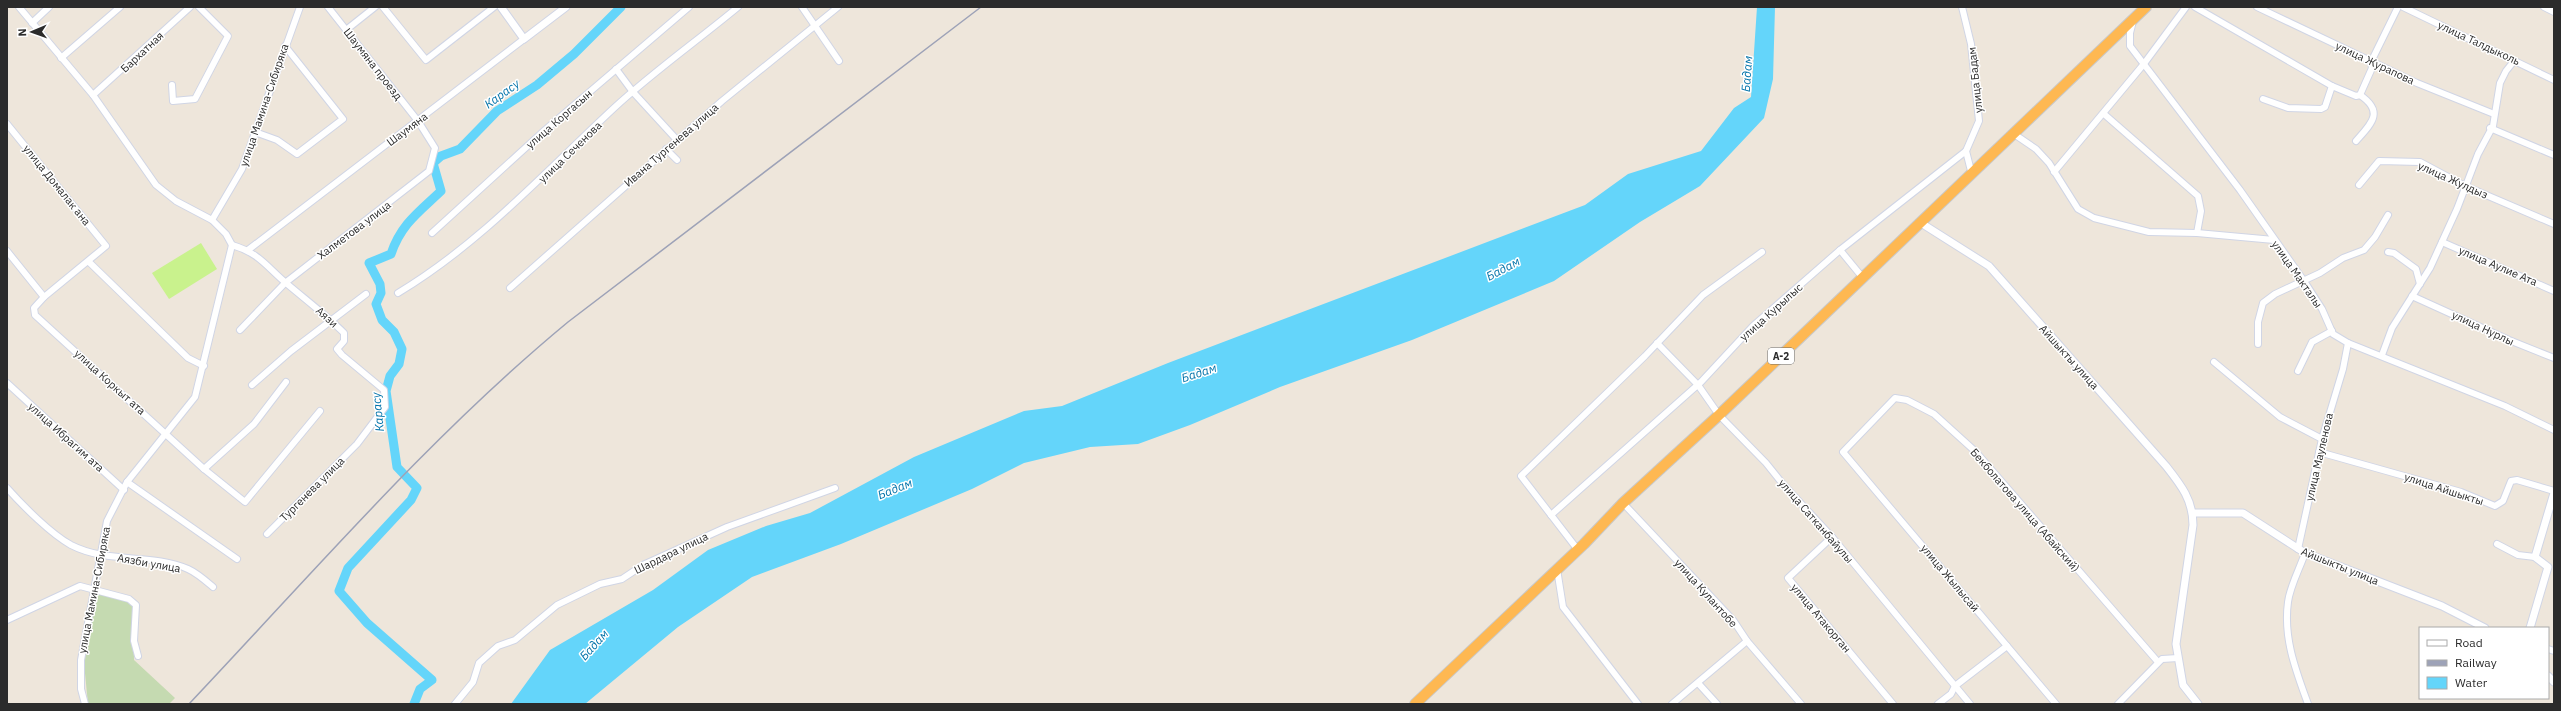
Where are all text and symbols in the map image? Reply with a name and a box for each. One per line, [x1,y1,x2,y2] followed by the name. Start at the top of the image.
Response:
[12,12,52,52] north arrow
[2436,18,2523,68] street label: улица Талдыколь
[341,25,406,103] street label: Шаумяна проезд
[15,28,29,37] text: N
[118,29,166,75] street label: Бархатная
[2333,39,2417,88] street label: улица Журапова
[236,42,292,168] street label: улица Мамина-Сибиряка
[1965,46,1985,114] street label: улица Бадам
[1738,55,1755,93] water label: Бадам
[481,75,523,111] water label: Карасу
[523,86,595,152] street label: улица Коргасын
[621,100,721,190] street label: Ивана Тургенева улица
[384,109,430,149] street label: Шаумяна
[535,118,605,186] street label: улица Сеченова
[20,142,94,228] street label: улица Домалак ана
[2416,158,2490,202] street label: улица Жулдыз
[314,198,394,262] street label: Халметова улица
[2269,238,2325,310] street label: улица Макталы
[2457,243,2540,289] street label: улица Аулие Ата
[1483,253,1522,284] water label: Бадам
[1737,280,1806,344] street label: улица Курылыс
[313,303,341,331] street label: Аязи
[2450,308,2516,348] street label: улица Нурлы
[2036,322,2102,392] street label: Айшыкты улица
[71,346,149,418] street label: улица Коркыт ата
[1768,348,1794,364] road number: A-2
[1179,360,1218,385] water label: Бадам
[368,390,387,433] water label: Карасу
[25,399,107,475] street label: улица Ибрагим ата
[2302,411,2336,502] street label: улица Мауленова
[1967,445,2083,575] street label: Бекболатова улица (Абайский)
[277,454,347,524] street label: Тургенева улица
[2403,470,2485,508] street label: улица Айшыкты
[875,475,914,502] water label: Бадам
[1776,476,1856,566] street label: улица Сатканбайулы
[75,525,113,655] street label: улица Мамина-Сибиряка
[632,529,710,577] street label: Шардара улица
[1918,541,1982,615] street label: улица Жылысай
[2299,544,2381,588] street label: Айшыкты улица
[116,551,182,575] street label: Аязби улица
[1672,556,1740,630] street label: улица Кулантобе
[1788,581,1854,655] street label: улица Атакорган
[576,626,611,663] water label: Бадам
[2419,627,2549,699] legend
[2455,635,2483,650] text: Road
[2455,655,2497,670] text: Railway
[2455,675,2488,690] text: Water

